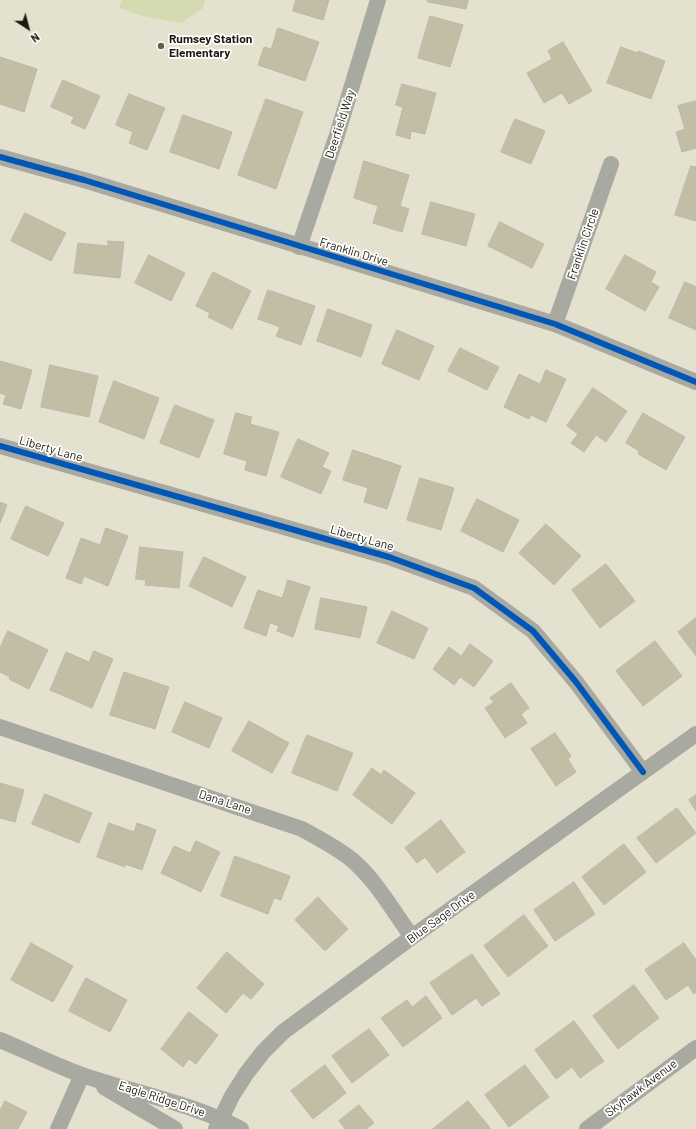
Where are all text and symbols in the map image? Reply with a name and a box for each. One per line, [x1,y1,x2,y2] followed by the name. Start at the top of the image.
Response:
[8,8,48,48] north arrow
[29,31,42,46] text: N
[169,32,252,60] place label: Rumsey Station Elementary
[156,41,166,51] marker: Rumsey Station Elementary
[322,88,358,160] street label: Deerfield Way
[564,207,602,281] street label: Franklin Circle
[318,235,390,269] street label: Franklin Drive
[18,433,84,465] street label: Liberty Lane
[329,522,395,554] street label: Liberty Lane
[197,787,253,817] street label: Dana Lane
[404,887,478,947] street label: Blue Sage Drive
[602,1056,680,1120] street label: Skyhawk Avenue
[117,1078,207,1120] street label: Eagle Ridge Drive

